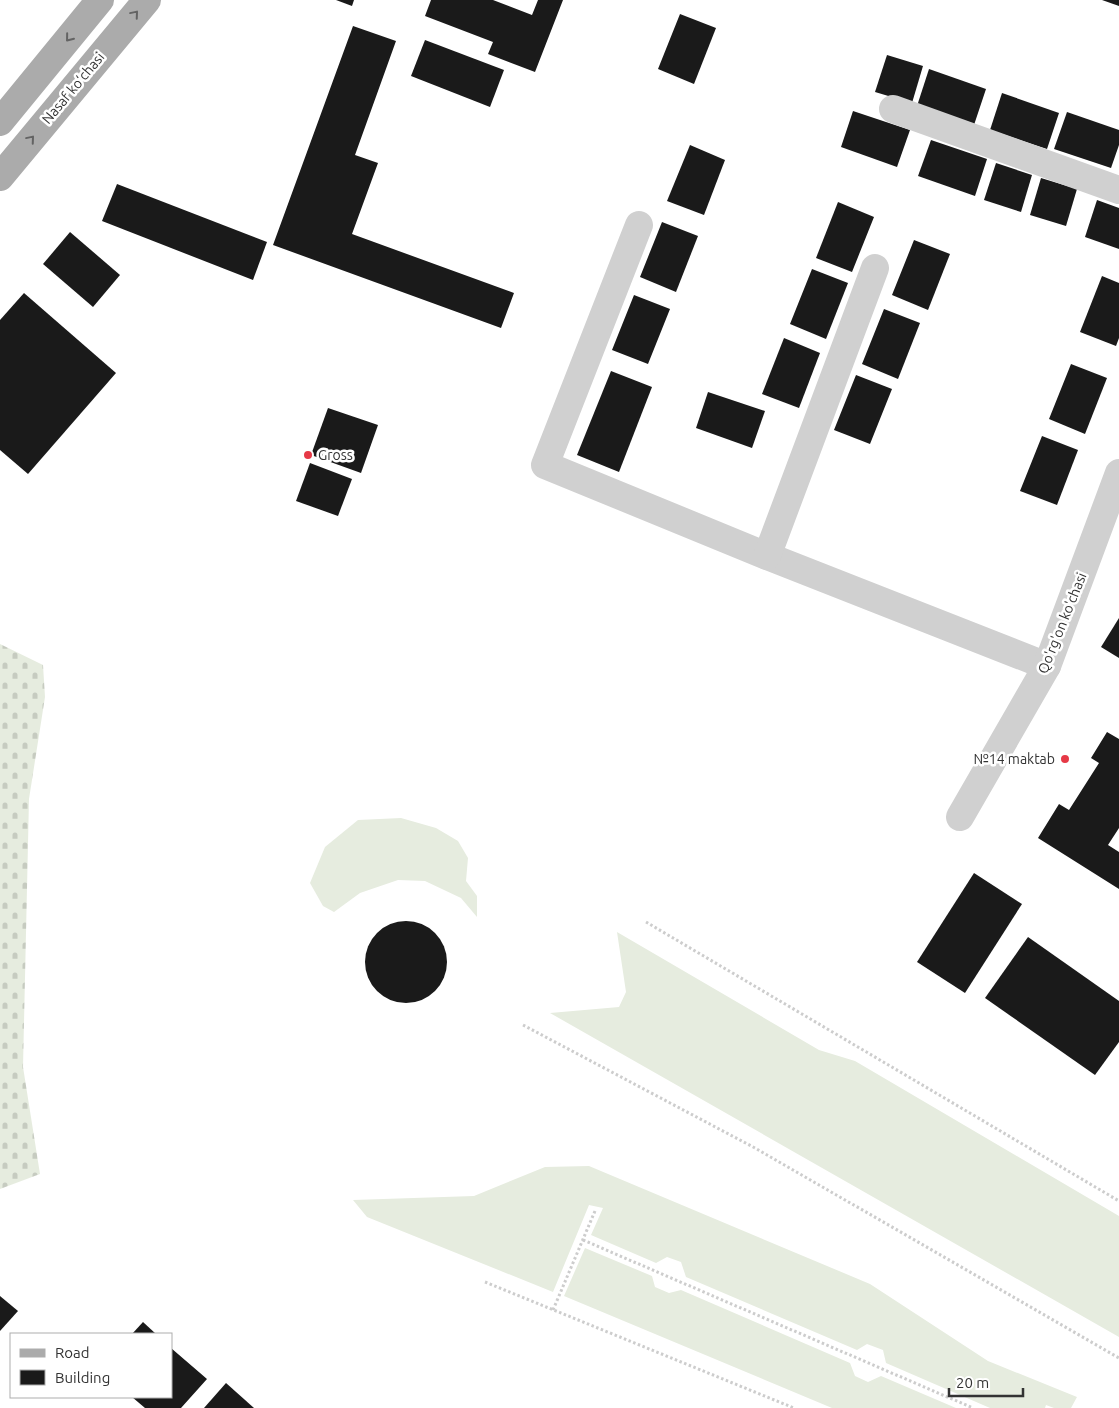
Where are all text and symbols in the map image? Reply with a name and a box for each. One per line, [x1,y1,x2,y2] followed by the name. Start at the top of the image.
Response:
[129,11,137,20] one-way arrow
[66,32,75,41] one-way arrow
[39,49,107,127] street label: Nasaf ko‘chasi
[26,136,35,145] one-way arrow
[318,447,353,463] place label: Gross
[302,449,314,461] marker: Gross
[1034,570,1090,676] street label: Qo'rg'on ko'chasi
[973,751,1055,767] place label: №14 maktab
[1059,753,1071,765] marker: №14 maktab
[10,1333,172,1398] legend
[55,1344,90,1361] text: Road
[949,1366,1023,1398] scale bar
[55,1369,110,1386] text: Building
[956,1374,989,1391] text: 20 m

